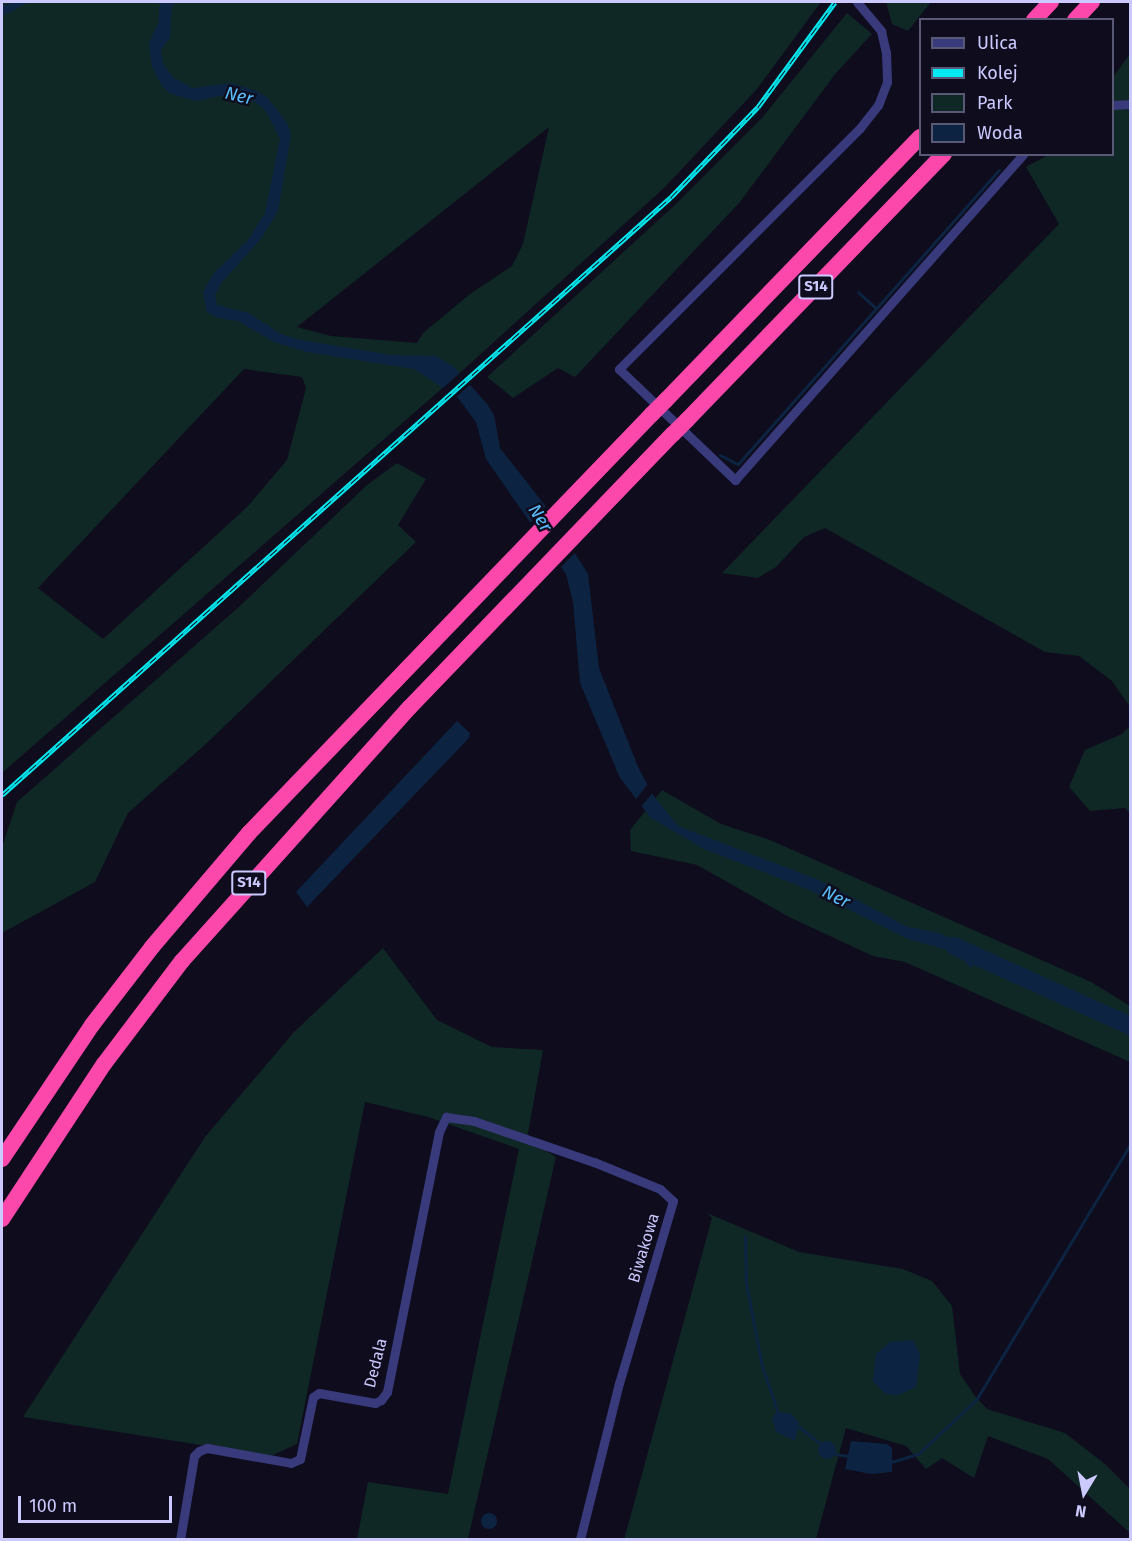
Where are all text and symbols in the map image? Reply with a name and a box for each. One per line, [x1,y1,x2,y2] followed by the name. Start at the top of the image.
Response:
[919,18,1114,156] legend
[977,32,1017,54] text: Ulica
[977,62,1018,84] text: Kolej
[223,82,255,110] water label: Ner
[977,92,1012,114] text: Park
[977,122,1023,144] text: Woda
[798,275,834,299] road number: S14
[523,500,557,536] water label: Ner
[231,871,267,895] road number: S14
[818,881,854,913] water label: Ner
[624,1211,664,1285] street label: Biwakowa
[361,1336,391,1390] street label: Dedala
[1054,1463,1114,1523] north arrow
[21,1484,176,1522] scale bar
[29,1495,77,1517] text: 100 m
[1074,1501,1088,1521] text: N

